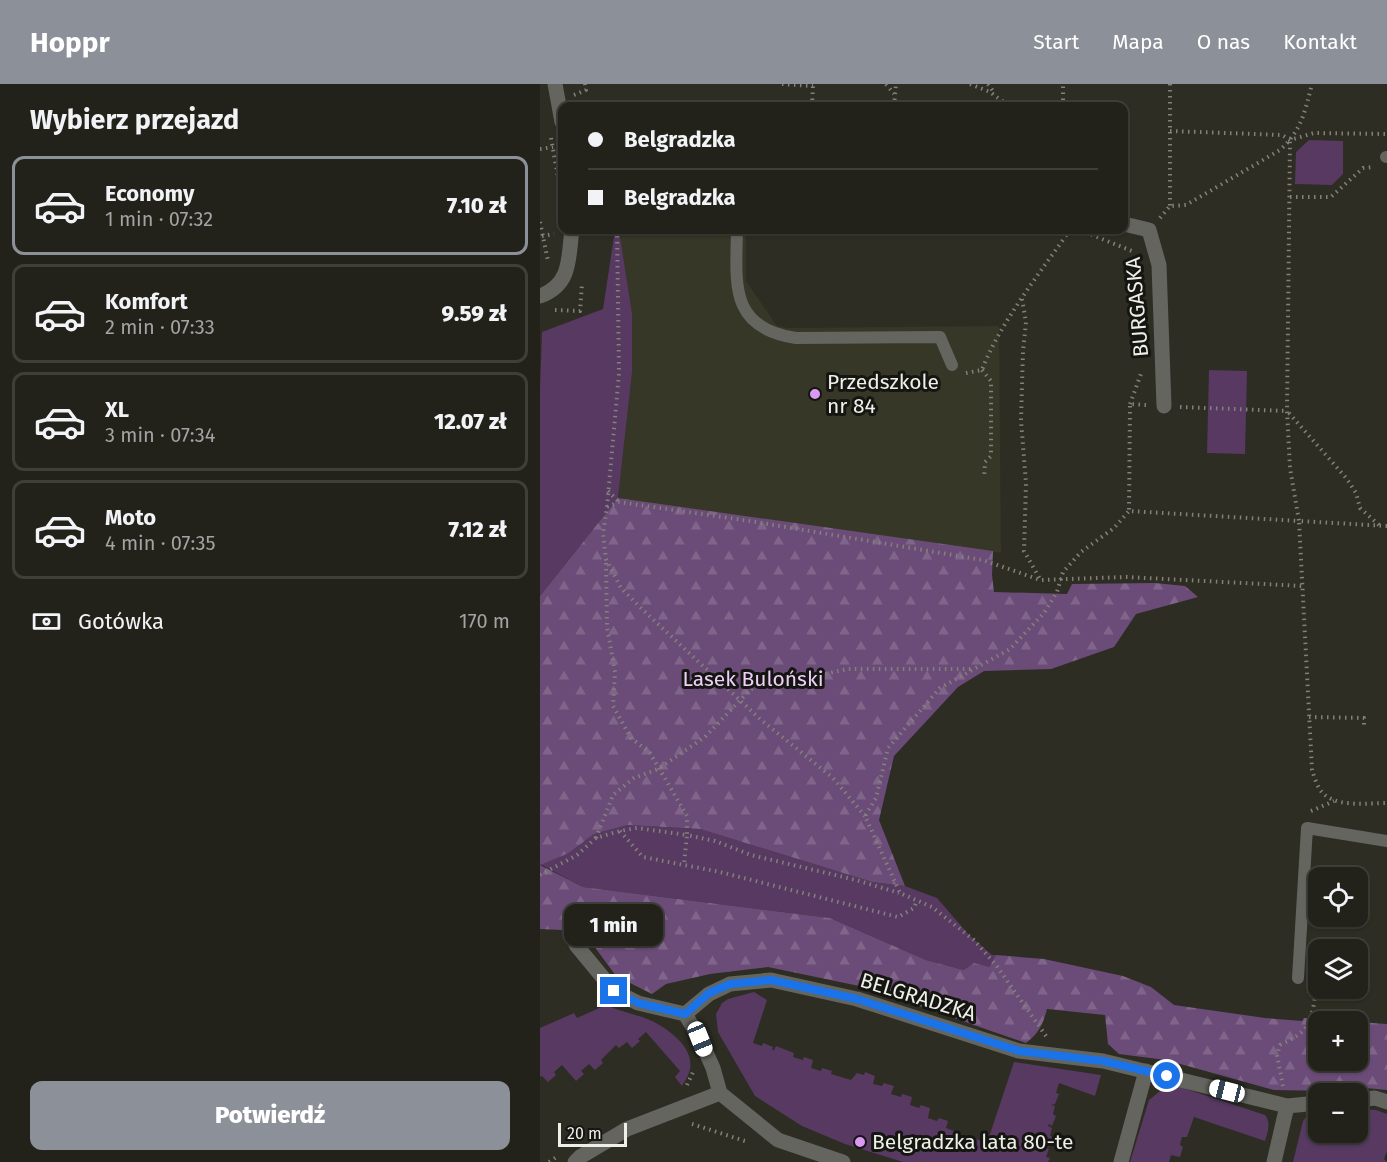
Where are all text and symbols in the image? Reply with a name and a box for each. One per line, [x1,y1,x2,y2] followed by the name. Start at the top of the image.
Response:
[30,26,110,59] text: Hoppr
[1033,29,1079,55] text: Start
[1112,29,1164,55] text: Mapa
[1197,29,1250,55] text: O nas
[1283,29,1357,55] text: Kontakt
[30,104,239,136] text: Wybierz przejazd
[624,126,736,153] text: Belgradzka
[33,179,87,233] icon: car
[105,180,194,207] text: Economy
[624,184,736,211] text: Belgradzka
[447,192,507,219] text: 7.10 zł
[105,207,213,231] text: 1 min · 07:32
[1120,256,1154,358] street label: BURGASKA
[33,287,87,341] icon: car
[105,288,188,315] text: Komfort
[442,300,507,327] text: 9.59 zł
[105,315,215,339] text: 2 min · 07:33
[827,369,939,419] place label: Przedszkole nr 84
[808,387,822,401] marker: Przedszkole nr 84
[33,395,87,449] icon: car
[105,396,129,423] text: XL
[434,408,507,435] text: 12.07 zł
[105,423,215,447] text: 3 min · 07:34
[33,503,87,557] icon: car
[105,504,156,531] text: Moto
[448,516,507,543] text: 7.12 zł
[105,531,215,555] text: 4 min · 07:35
[30,605,63,638] icon: cash
[78,608,164,635] text: Gotówka
[459,609,510,633] text: 170 m
[682,666,824,692] park label: Lasek Buloński
[1308,867,1368,1143] map controls
[1308,867,1368,927] button: locate
[565,904,664,946] callout: 1 min
[590,913,637,937] text: 1 min
[1308,939,1368,999] button: layers
[857,967,979,1027] street label: BELGRADZKA
[600,977,627,1004] route end
[1308,1011,1368,1071] button: +
[685,1019,715,1059] car
[1153,1062,1180,1089] route start
[1207,1078,1247,1104] car
[30,1081,510,1150] button: Potwierdź
[1308,1083,1368,1143] button: −
[558,1120,627,1148] scale bar
[567,1124,602,1143] text: 20 m
[872,1129,1074,1155] place label: Belgradzka lata 80-te
[853,1135,867,1149] marker: Belgradzka lata 80-te

